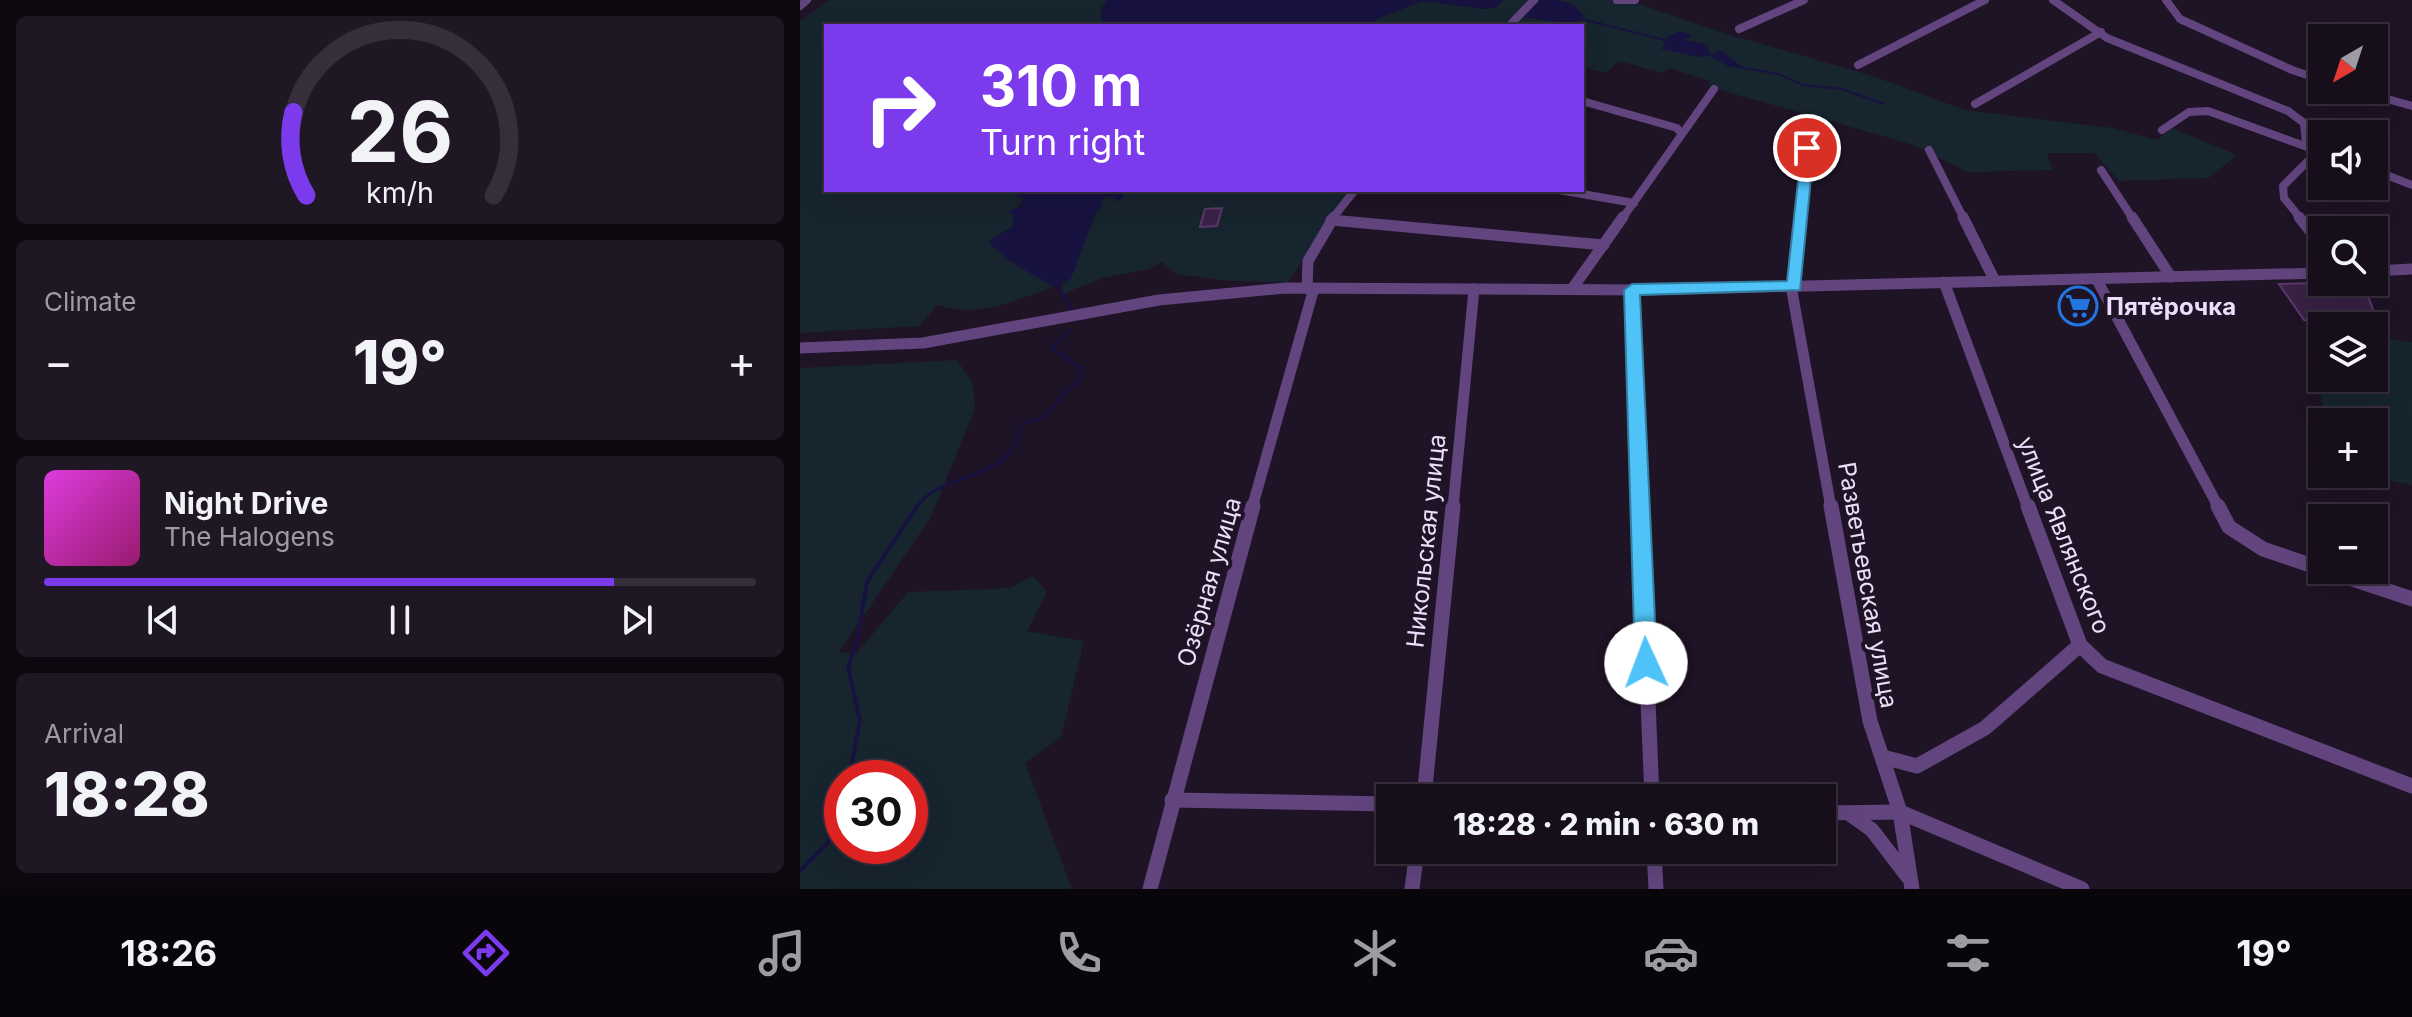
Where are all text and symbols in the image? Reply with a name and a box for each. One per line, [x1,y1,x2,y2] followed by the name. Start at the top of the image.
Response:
[2308,24,2388,104] north arrow
[2308,24,2388,584] map controls
[980,52,1142,120] text: 310 m
[848,56,952,160] icon: right
[347,81,453,182] text: 26
[1773,114,1841,182] pin
[980,120,1145,164] text: Turn right
[2308,120,2388,200] button: sound
[1785,126,1829,170] icon: arrive
[366,175,434,210] text: km/h
[2308,216,2388,296] button: search
[2057,285,2099,327] supermarket icon: Пятёрочка
[44,286,136,317] text: Climate
[2106,292,2236,321] place label: Пятёрочка
[2308,312,2388,392] button: layers
[353,326,447,398] text: 19°
[44,335,73,389] text: −
[727,335,756,389] text: +
[2308,408,2388,488] button: +
[2011,432,2117,638] street label: улица Являнского
[1400,433,1452,649] street label: Никольская улица
[1832,460,1904,710] street label: Разветьевская улица
[164,485,328,521] text: Night Drive
[1171,494,1247,670] street label: Озёрная улица
[2308,504,2388,584] button: −
[164,521,335,552] text: The Halogens
[141,598,185,642] icon: previous
[378,598,422,642] icon: pause
[615,598,659,642] icon: next
[1604,621,1688,705] position arrow
[44,718,124,749] text: Arrival
[44,758,210,830] text: 18:28
[824,760,928,864] speed limit sign: 30
[1453,806,1759,842] text: 18:28 · 2 min · 630 m
[458,925,514,981] icon: directions
[754,925,810,981] icon: music
[1051,925,1107,981] icon: phone
[1347,925,1403,981] icon: climate
[1643,925,1699,981] icon: car
[1940,925,1996,981] icon: filters
[120,931,217,975] text: 18:26
[2236,931,2292,975] text: 19°

